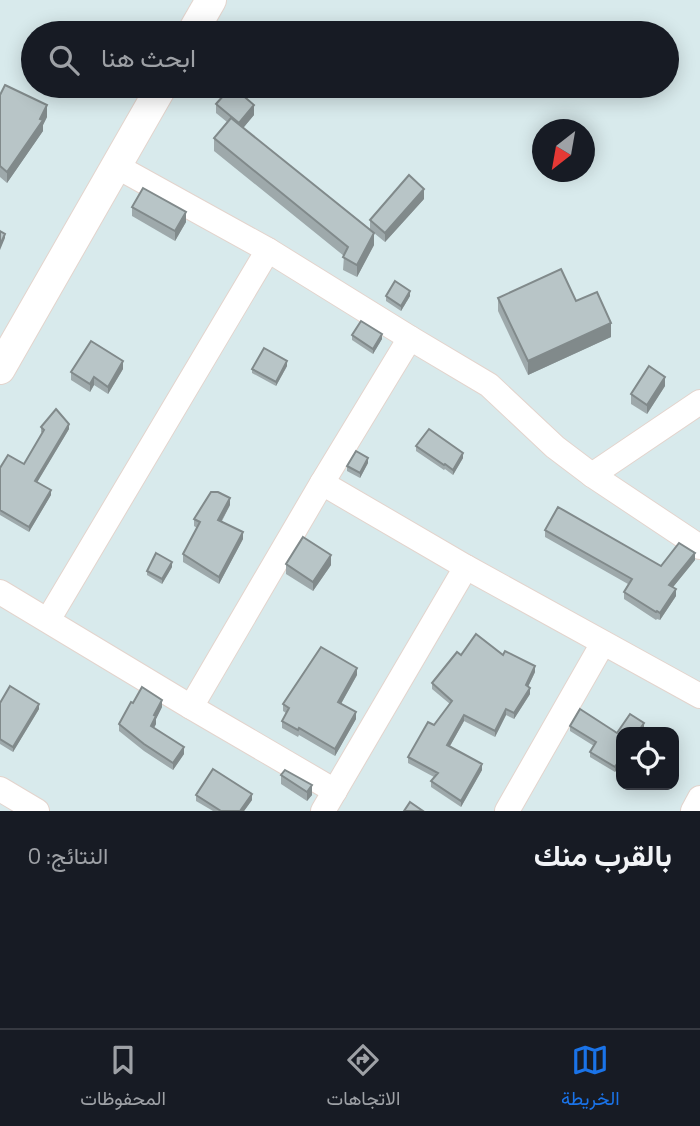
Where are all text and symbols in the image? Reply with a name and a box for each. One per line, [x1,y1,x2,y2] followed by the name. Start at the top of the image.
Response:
[21,21,679,98] search box
[101,38,196,77] text: ابحث هنا
[45,41,83,79] icon: search
[532,119,595,182] north arrow
[616,727,679,790] map controls
[616,727,679,790] button: locate
[534,832,672,878] text: بالقرب منك
[28,838,108,873] text: النتائج: 0
[80,1041,166,1115] tab: المحفوظات
[327,1041,400,1115] tab: الاتجاهات
[561,1041,620,1115] tab: الخريطة

